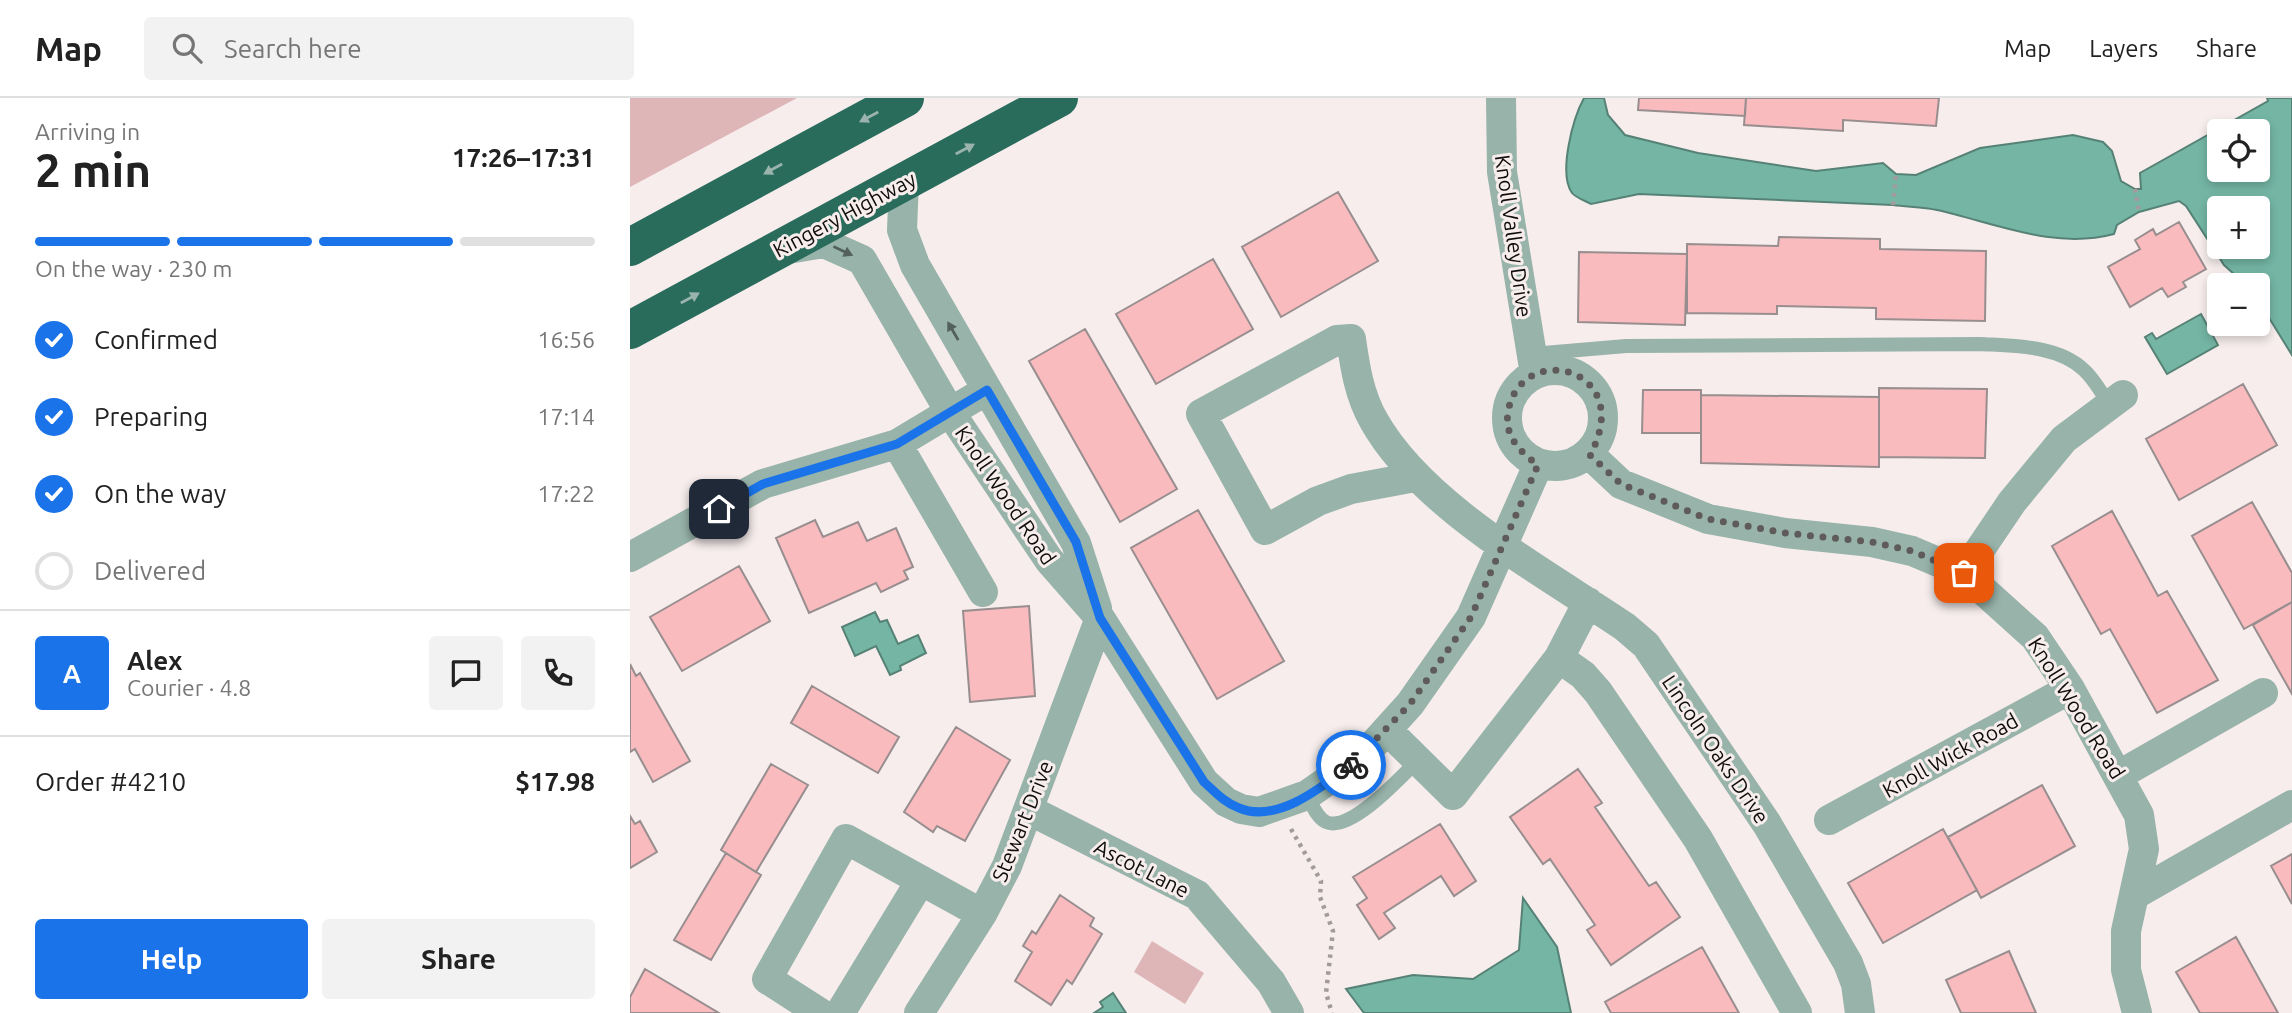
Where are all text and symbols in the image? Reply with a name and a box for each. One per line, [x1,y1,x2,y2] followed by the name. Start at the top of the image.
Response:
[144,17,634,80] search box
[168,29,206,67] icon: search
[35,30,102,67] text: Map
[224,34,362,63] text: Search here
[2004,35,2051,62] text: Map
[2089,35,2158,62] text: Layers
[2196,35,2257,62] text: Share
[859,111,879,123] one-way arrow
[35,119,140,144] text: Arriving in
[2207,119,2270,336] map controls
[2207,119,2270,182] button: locate
[452,143,595,172] text: 17:26–17:31
[955,143,974,155] one-way arrow
[35,144,151,196] text: 2 min
[1491,153,1537,319] street label: Knoll Valley Drive
[764,163,783,175] one-way arrow
[768,166,920,262] street label: Kingery Highway
[2207,196,2270,259] button: +
[833,246,853,257] one-way arrow
[35,256,232,281] text: On the way · 230 m
[2207,273,2270,336] button: −
[680,292,700,304] one-way arrow
[35,321,73,359] icon: check
[947,322,959,341] one-way arrow
[94,325,218,354] text: Confirmed
[537,327,595,352] text: 16:56
[35,398,73,436] icon: check
[94,402,208,431] text: Preparing
[537,404,595,429] text: 17:14
[951,421,1061,569] street label: Knoll Wood Road
[35,475,73,513] icon: check
[94,479,226,508] text: On the way
[689,479,749,539] pin
[537,481,595,506] text: 17:22
[700,490,738,528] icon: home
[1934,543,1994,603] pin
[1945,554,1983,592] icon: bag
[94,556,206,585] text: Delivered
[2024,633,2130,783] street label: Knoll Wood Road
[429,636,503,710] button: chat
[521,636,595,710] button: phone
[127,646,182,675] text: Alex
[63,659,81,688] text: A
[1658,670,1774,828] street label: Lincoln Oaks Drive
[127,675,251,700] text: Courier · 4.8
[1878,708,2022,802] street label: Knoll Wick Road
[1316,730,1386,800] courier
[1332,746,1370,784] icon: bike
[987,757,1057,885] street label: Stewart Drive
[35,767,186,796] text: Order #4210
[515,767,595,796] text: $17.98
[1091,834,1193,902] street label: Ascot Lane
[35,919,308,999] button: Help
[322,919,595,999] button: Share

